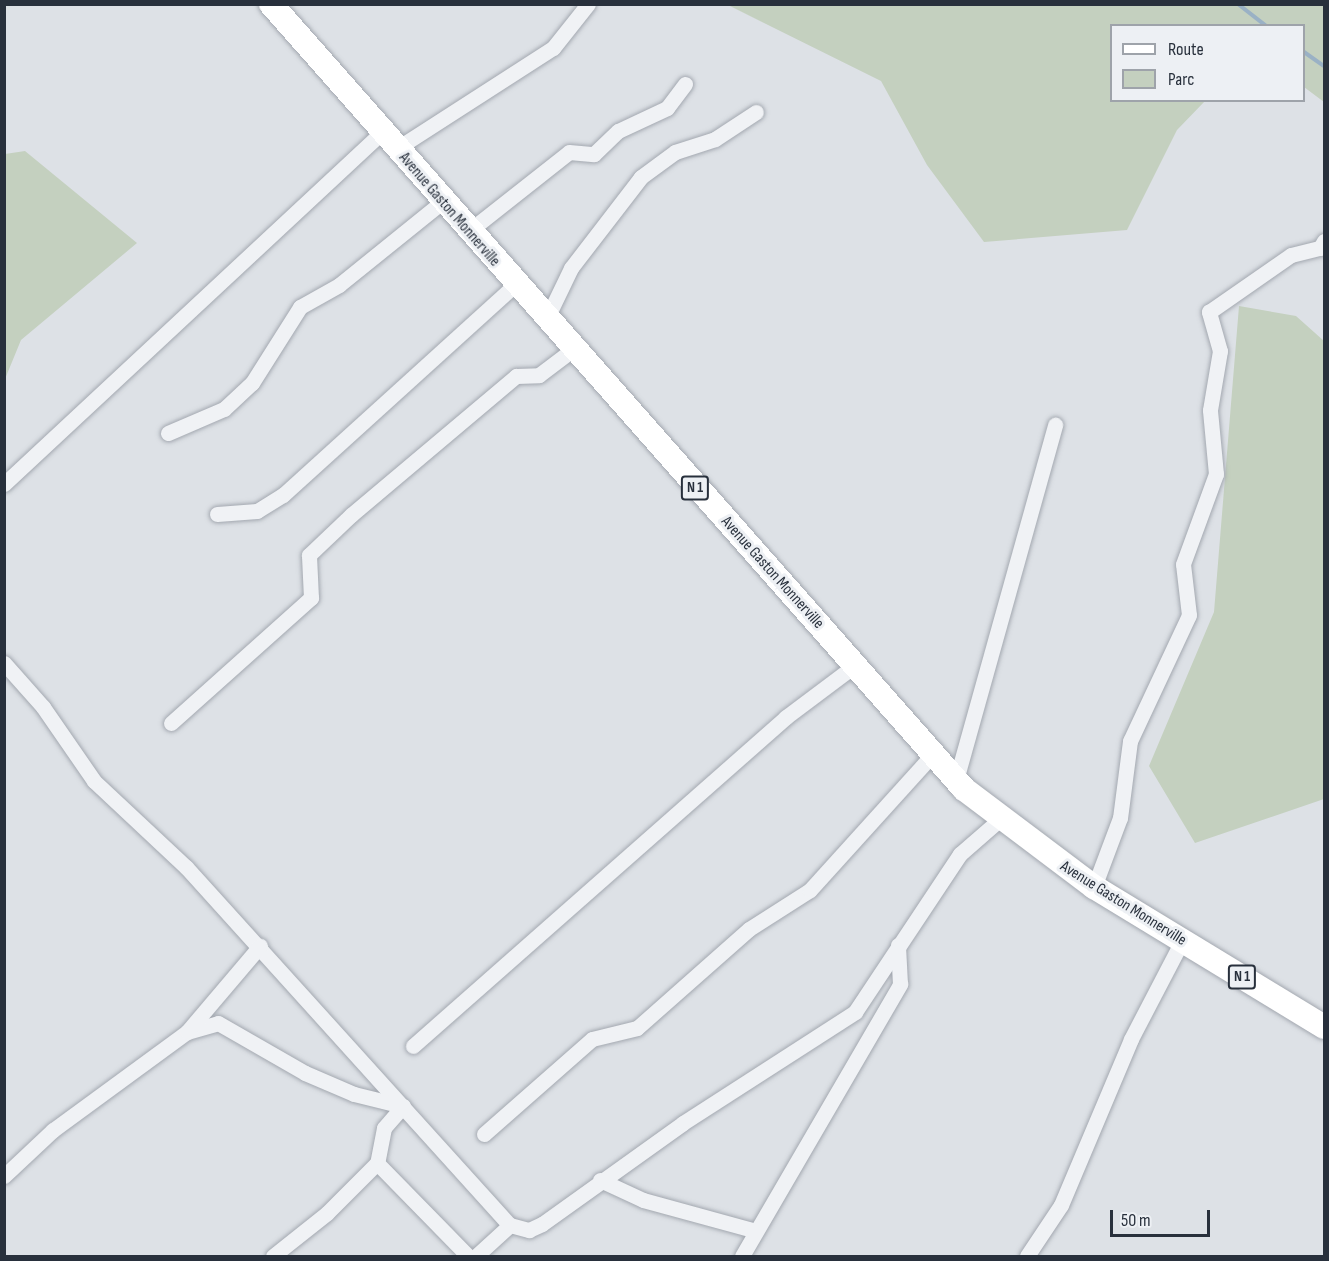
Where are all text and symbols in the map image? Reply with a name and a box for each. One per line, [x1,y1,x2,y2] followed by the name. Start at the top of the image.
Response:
[1110,24,1305,102] legend
[1168,39,1204,60] text: Route
[1168,69,1194,90] text: Parc
[394,149,504,271] street label: Avenue Gaston Monnerville
[680,476,710,500] road number: N 1
[716,513,828,633] street label: Avenue Gaston Monnerville
[1057,857,1189,951] street label: Avenue Gaston Monnerville
[1227,965,1257,989] road number: N 1
[1113,1198,1214,1236] scale bar
[1121,1210,1151,1231] text: 50 m

